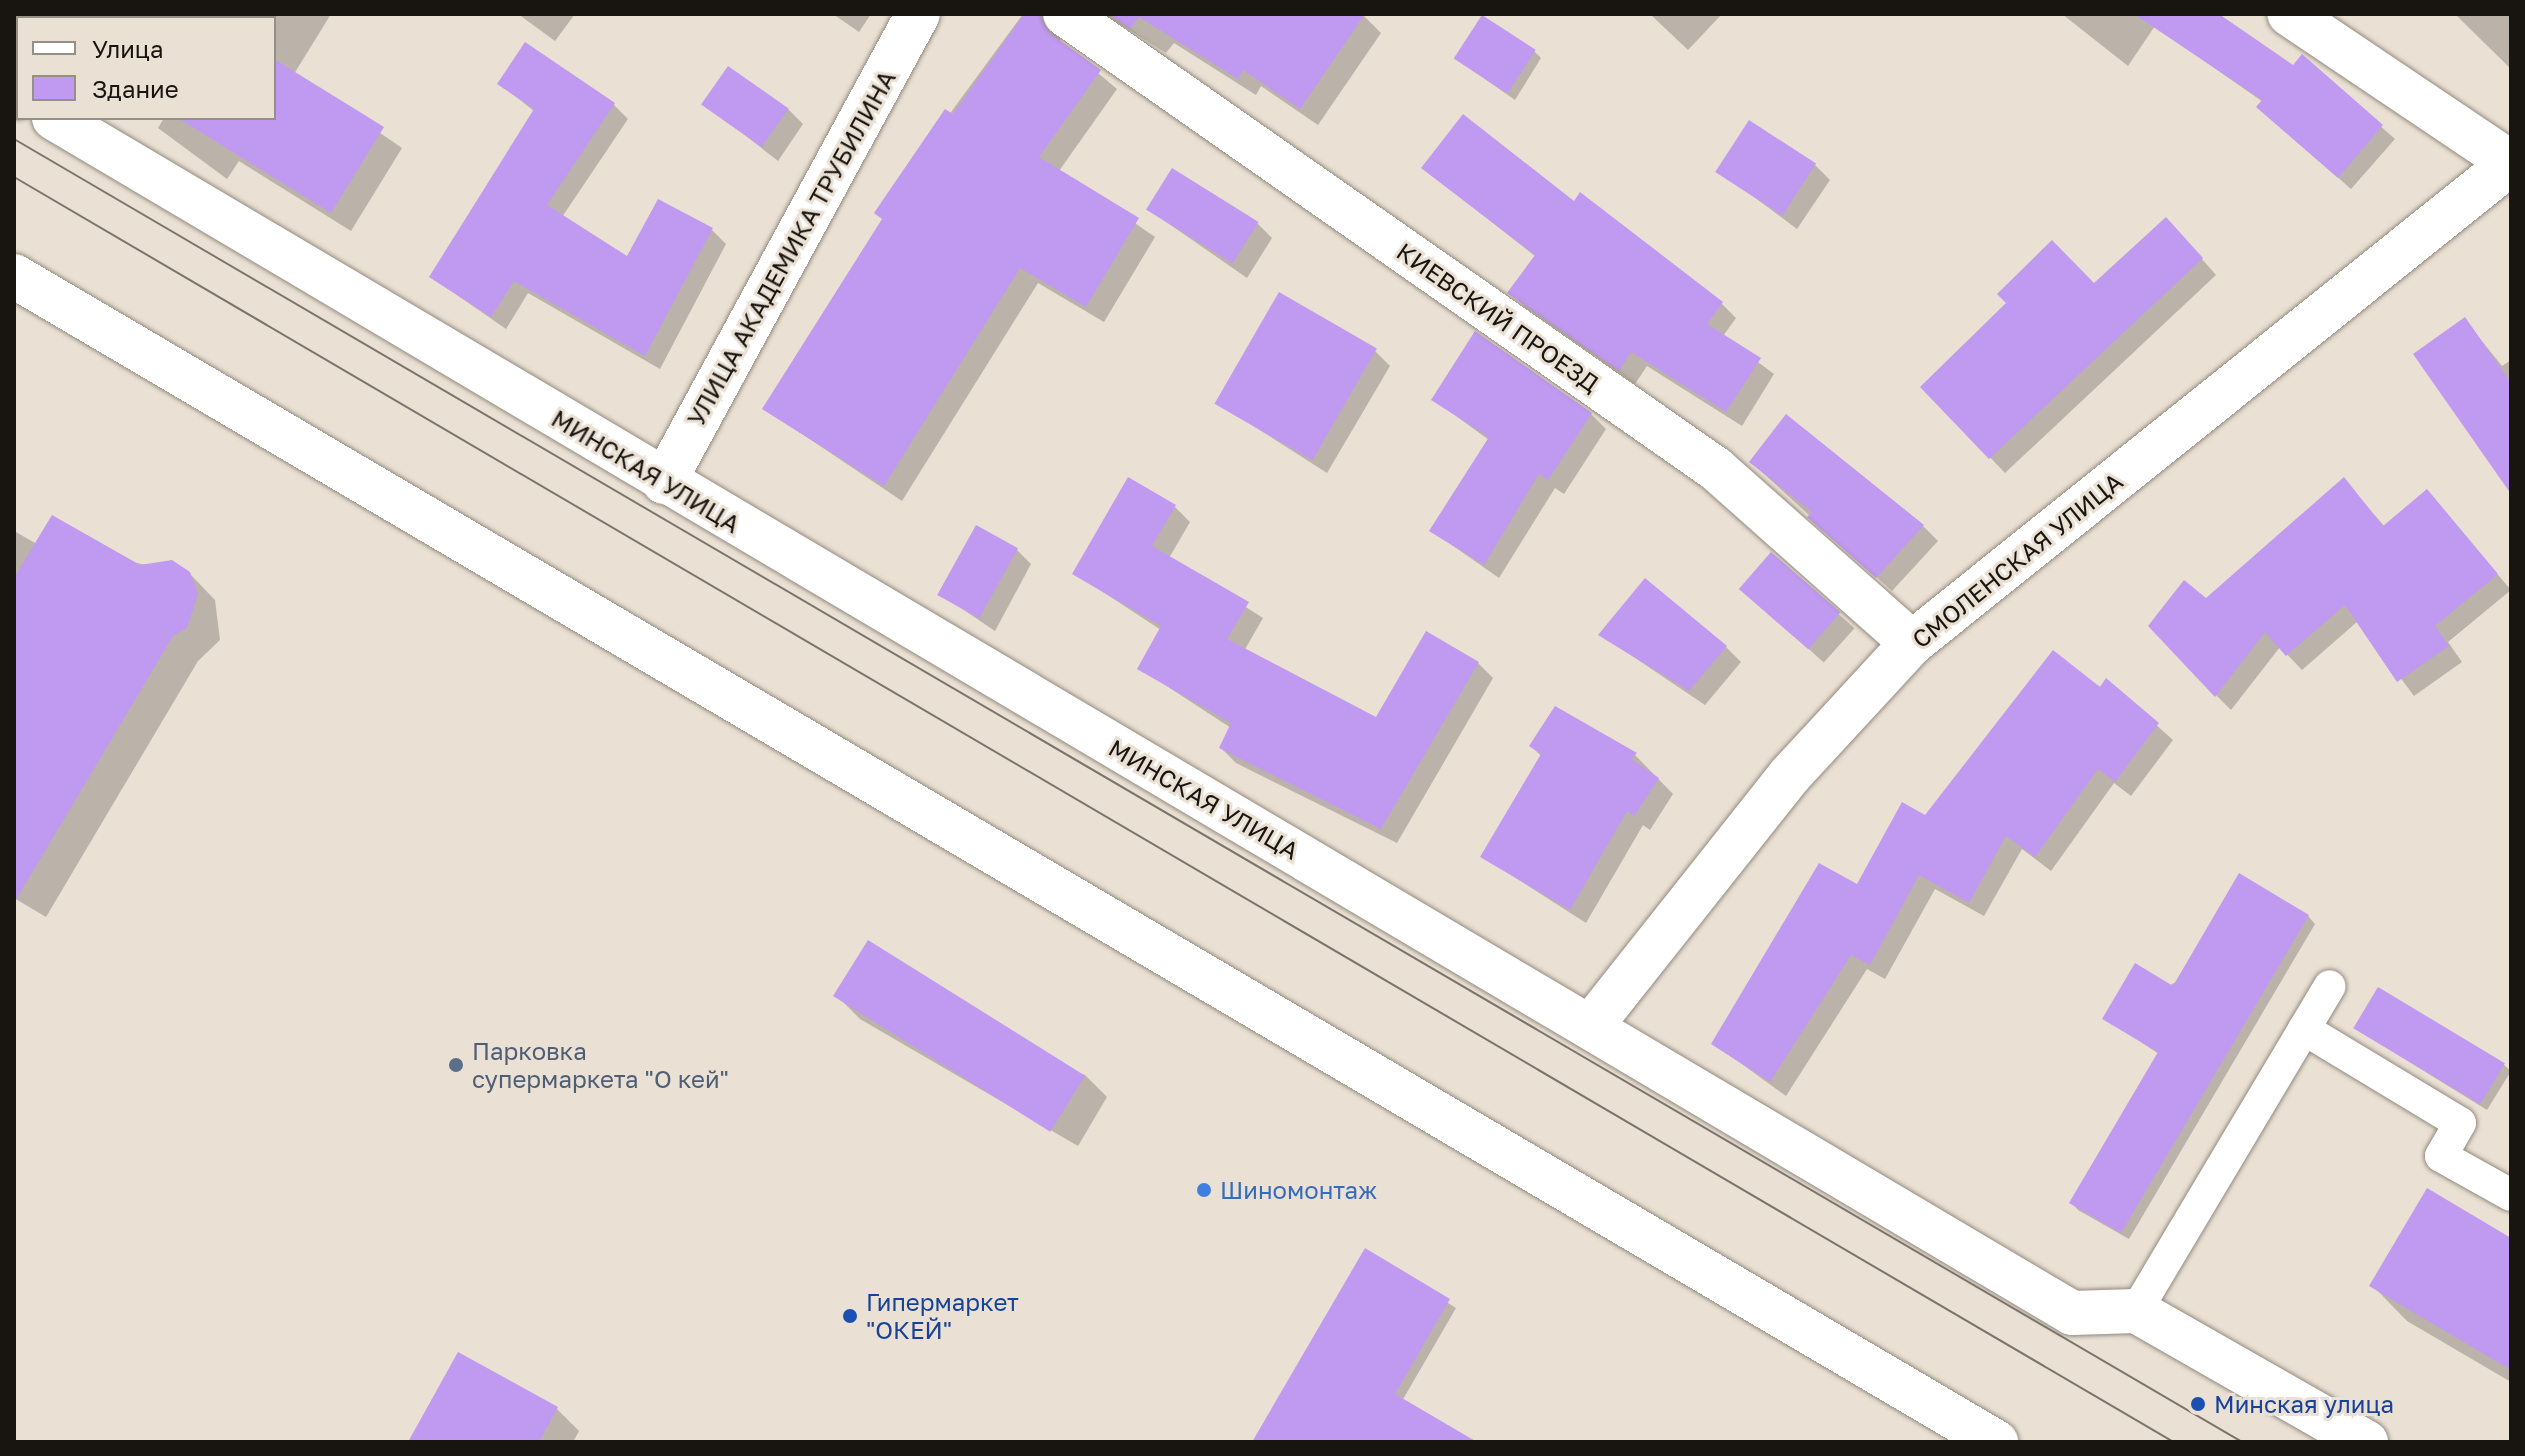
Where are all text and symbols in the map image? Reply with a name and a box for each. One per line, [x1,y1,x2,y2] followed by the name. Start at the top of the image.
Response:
[16,16,276,120] legend
[92,34,164,63] text: Улица
[681,65,901,431] street label: УЛИЦА АКАДЕМИКА ТРУБИЛИНА
[92,74,179,103] text: Здание
[1391,236,1605,398] street label: КИЕВСКИЙ ПРОЕЗД
[547,403,745,539] street label: МИНСКАЯ УЛИЦА
[1906,466,2128,654] street label: СМОЛЕНСКАЯ УЛИЦА
[1104,733,1304,865] street label: МИНСКАЯ УЛИЦА
[472,1037,729,1093] place label: Парковка супермаркета "О кей"
[447,1056,465,1074] marker: Парковка супермаркета "О кей"
[1220,1176,1377,1204] place label: Шиномонтаж
[1195,1181,1213,1199] marker: Шиномонтаж
[866,1288,1019,1344] place label: Гипермаркет "ОКЕЙ"
[841,1307,859,1325] marker: Гипермаркет "ОКЕЙ"
[2214,1390,2394,1418] place label: Минская улица
[2189,1395,2207,1413] marker: Минская улица

